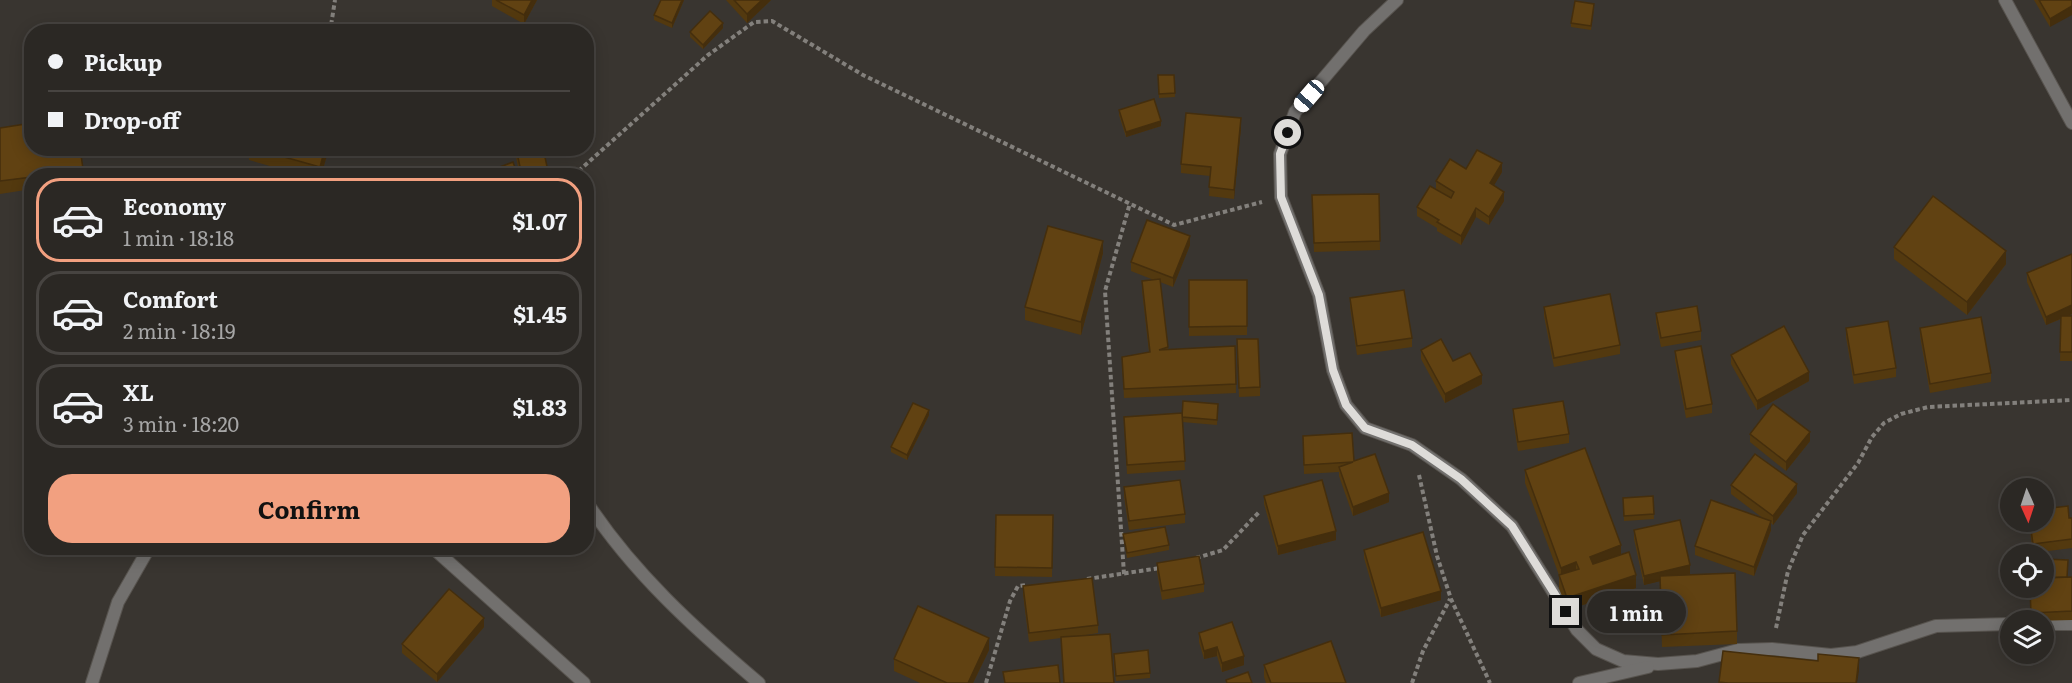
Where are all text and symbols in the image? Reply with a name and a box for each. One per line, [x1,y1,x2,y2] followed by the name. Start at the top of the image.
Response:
[84,45,162,78] text: Pickup
[1290,77,1328,115] car
[84,103,180,136] text: Drop-off
[1274,119,1301,146] route start
[123,189,226,222] text: Economy
[51,193,105,247] icon: car
[512,204,567,237] text: $1.07
[123,222,234,252] text: 1 min · 18:18
[123,282,218,315] text: Comfort
[51,286,105,340] icon: car
[513,297,567,330] text: $1.45
[123,315,236,345] text: 2 min · 18:19
[123,375,154,408] text: XL
[51,379,105,433] icon: car
[512,390,567,423] text: $1.83
[123,408,239,438] text: 3 min · 18:20
[48,474,570,543] button: Confirm
[2000,478,2054,532] north arrow
[2000,478,2054,664] map controls
[2000,544,2054,598] button: locate
[1587,591,1686,633] callout: 1 min
[1610,597,1663,627] text: 1 min
[1552,598,1579,625] route end
[2000,610,2054,664] button: layers

